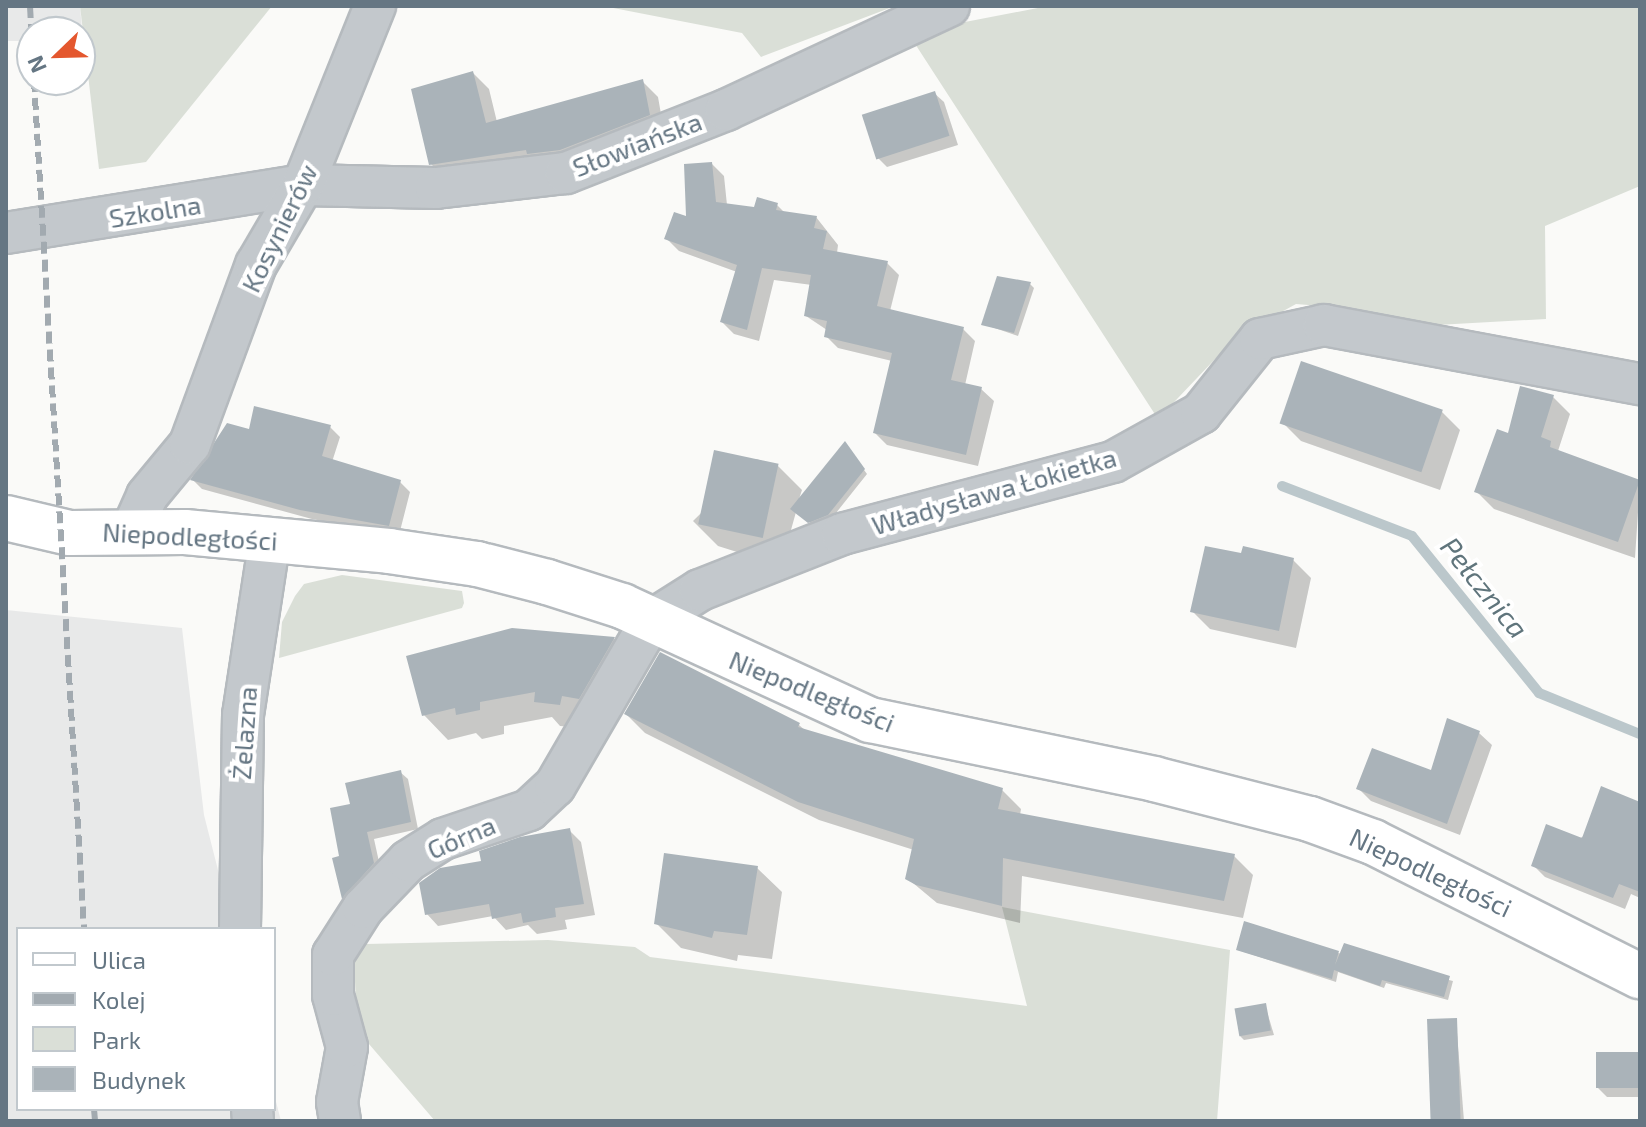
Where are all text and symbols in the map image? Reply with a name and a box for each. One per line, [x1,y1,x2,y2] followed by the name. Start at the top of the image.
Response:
[16,16,96,96] north arrow
[21,52,51,77] text: N
[568,105,706,183] street label: Słowiańska
[235,159,323,297] street label: Kosynierów
[107,188,203,234] street label: Szkolna
[868,441,1120,541] street label: Władysława Łokietka
[102,516,278,556] street label: Niepodległości
[1434,530,1536,644] water label: Pełcznica
[725,644,899,738] street label: Niepodległości
[225,685,263,781] street label: Żelazna
[422,809,500,865] street label: Górna
[1345,821,1517,923] street label: Niepodległości
[16,927,276,1111] legend
[92,945,146,974] text: Ulica
[92,985,146,1014] text: Kolej
[92,1025,141,1054] text: Park
[92,1065,186,1094] text: Budynek

